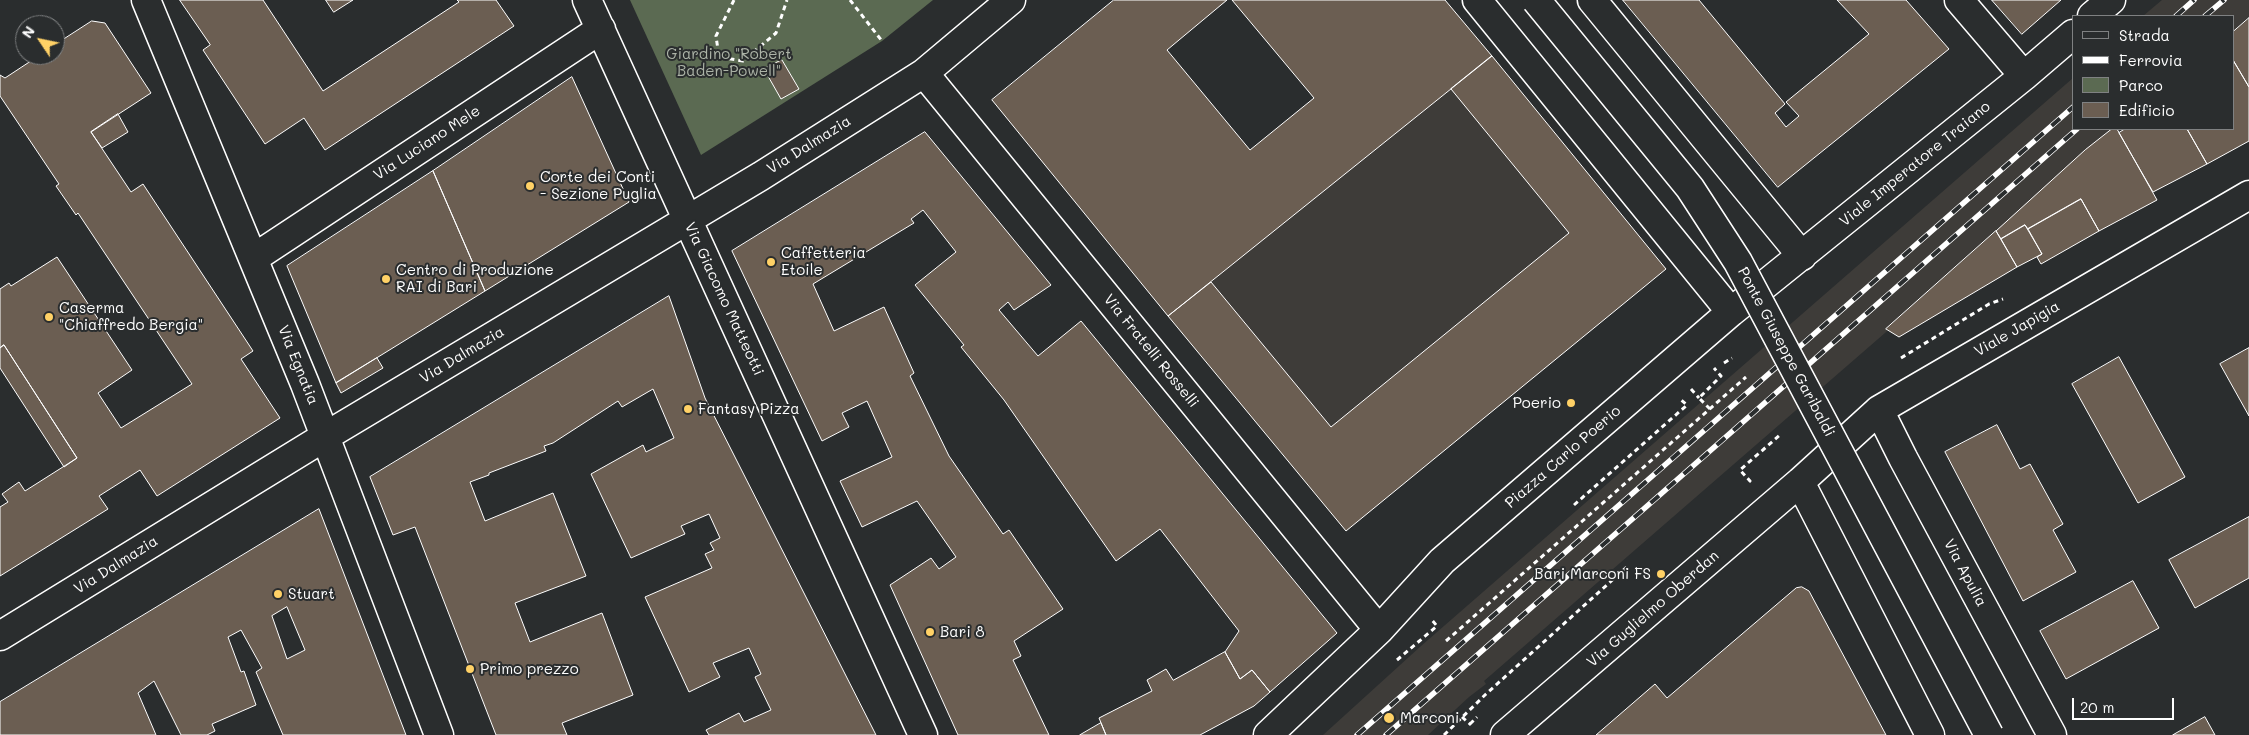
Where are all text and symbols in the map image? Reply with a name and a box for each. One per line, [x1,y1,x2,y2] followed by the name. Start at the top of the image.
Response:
[15,15,65,65] north arrow
[2072,15,2234,130] legend
[17,22,39,42] text: N
[2119,25,2170,45] text: Strada
[666,45,792,80] park label: Giardino "Robert Baden-Powell"
[2119,50,2183,70] text: Ferrovia
[2119,75,2163,95] text: Parco
[1836,98,1994,230] street label: Viale Imperatore Traiano
[2119,100,2174,120] text: Edificio
[370,102,484,184] street label: Via Luciano Mele
[764,112,854,178] street label: Via Dalmazia
[540,168,657,203] place label: Corte dei Conti - Sezione Puglia
[524,180,536,192] marker: Corte dei Conti - Sezione Puglia
[680,219,768,379] street label: Via Giacomo Matteotti
[781,244,866,279] place label: Caffetteria Etoile
[765,256,777,268] marker: Caffetteria Etoile
[396,261,554,296] place label: Centro di Produzione RAI di Bari
[1734,264,1838,440] street label: Ponte Giuseppe Garibaldi
[380,273,392,285] marker: Centro di Produzione RAI di Bari
[1100,291,1202,411] street label: Via Fratelli Rosselli
[1971,297,2063,361] street label: Viale Japigia
[59,299,203,334] place label: Caserma "Chiaffredo Bergia"
[43,311,55,323] marker: Caserma "Chiaffredo Bergia"
[274,323,322,407] street label: Via Egnatia
[416,323,508,387] street label: Via Dalmazia
[1513,394,1561,412] place label: Poerio
[1565,397,1577,409] marker: Poerio
[698,400,800,418] place label: Fantasy Pizza
[1501,402,1625,512] street label: Piazza Carlo Poerio
[682,403,694,415] marker: Fantasy Pizza
[71,532,161,598] street label: Via Dalmazia
[1940,536,1990,610] street label: Via Apulia
[1583,547,1723,671] street label: Via Guglielmo Oberdan
[1534,565,1651,583] place label: Bari Marconi FS
[1655,568,1667,580] marker: Bari Marconi FS
[288,585,335,603] place label: Stuart
[272,588,284,600] marker: Stuart
[940,623,985,641] place label: Bari 8
[924,626,936,638] marker: Bari 8
[480,660,579,678] place label: Primo prezzo
[464,663,476,675] marker: Primo prezzo
[2074,688,2176,720] scale bar
[2080,697,2114,717] text: 20 m
[1400,709,1459,727] place label: Marconi
[1382,711,1396,725] marker: Marconi

